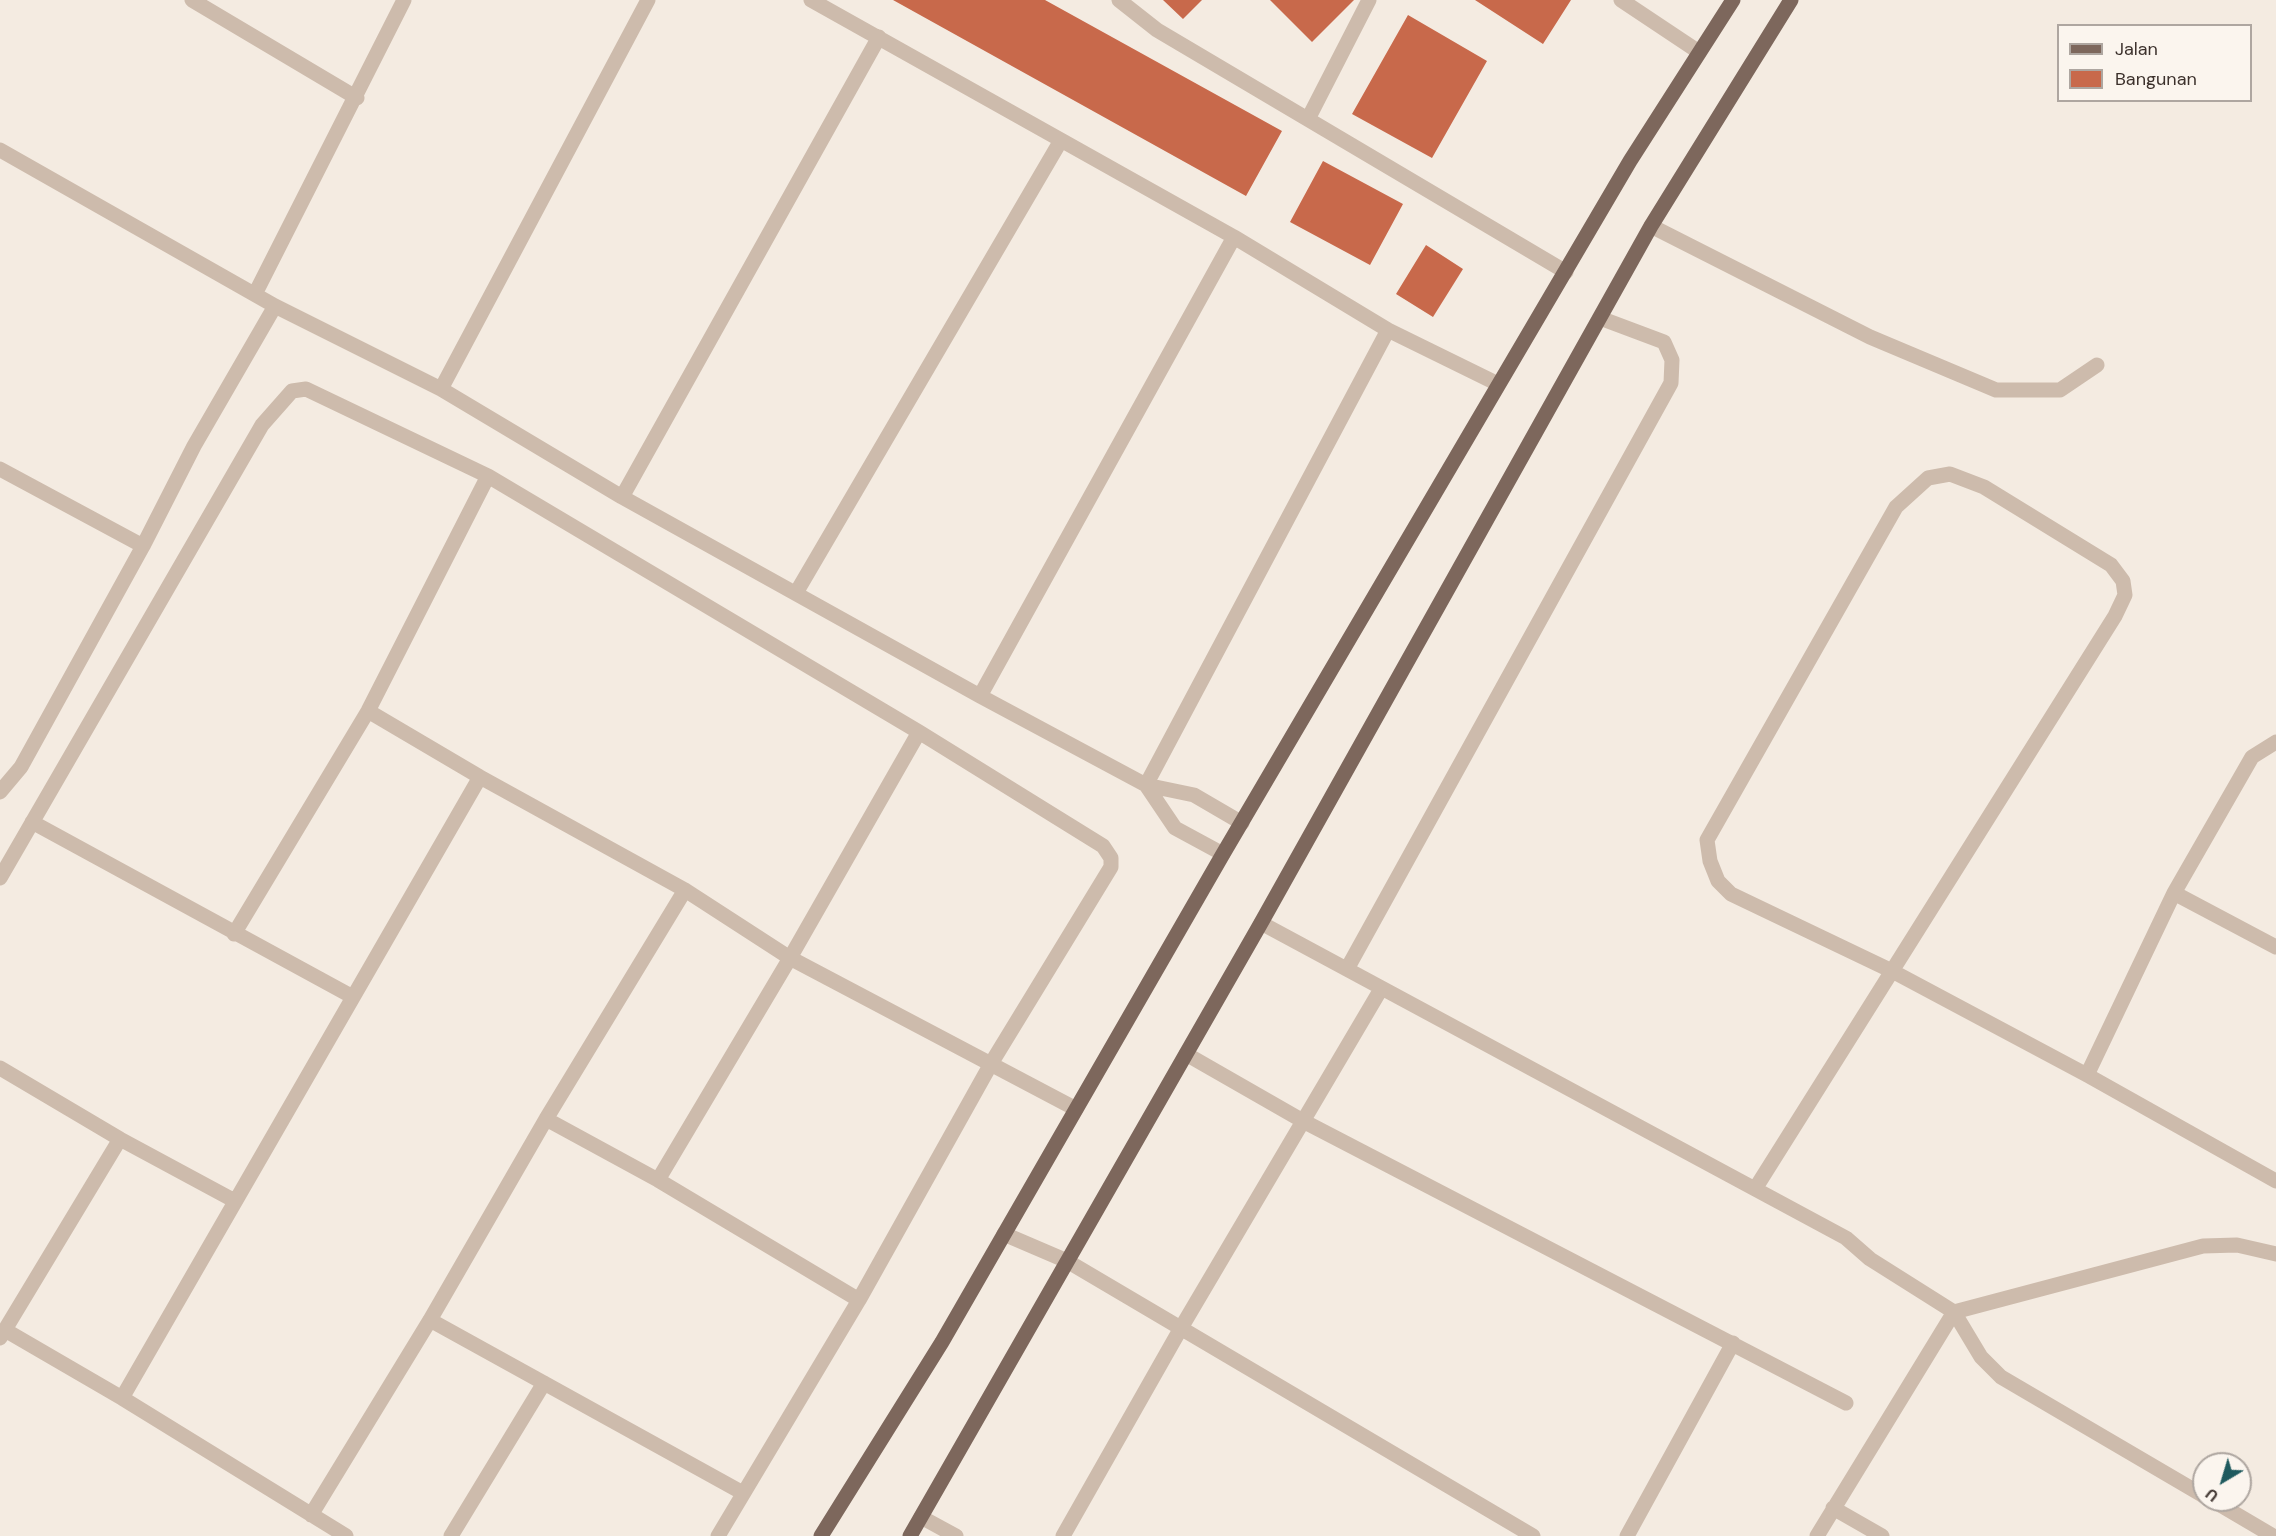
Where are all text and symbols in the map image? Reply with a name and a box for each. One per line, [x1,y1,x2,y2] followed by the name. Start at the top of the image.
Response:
[2057,24,2252,102] legend
[2115,37,2158,61] text: Jalan
[2115,67,2197,91] text: Bangunan
[2192,1452,2252,1512] north arrow
[2201,1483,2223,1507] text: U

